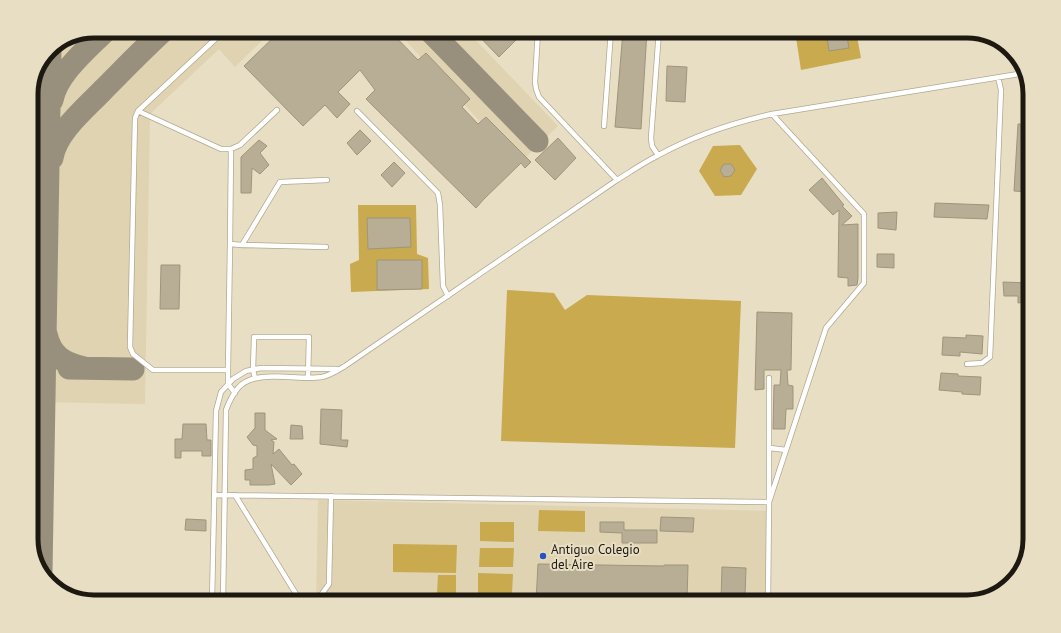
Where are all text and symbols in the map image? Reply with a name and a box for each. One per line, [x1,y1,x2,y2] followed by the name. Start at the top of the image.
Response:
[551,541,640,573] place label: Antiguo Colegio del Aire
[538,551,548,561] marker: Antiguo Colegio del Aire

